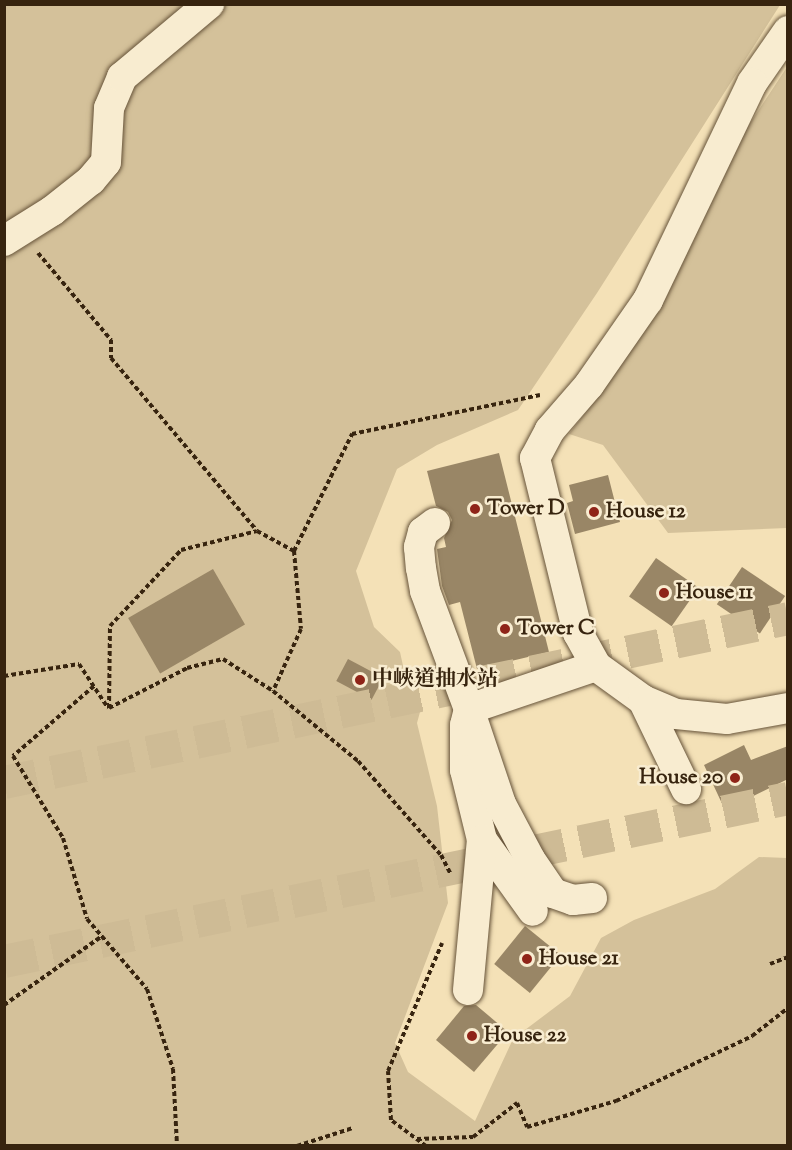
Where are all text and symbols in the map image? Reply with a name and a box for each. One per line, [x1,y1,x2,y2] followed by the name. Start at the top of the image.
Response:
[487,496,565,522] place label: Tower D
[606,499,686,525] place label: House 12
[468,502,482,516] marker: Tower D
[587,505,601,519] marker: House 12
[676,580,753,606] place label: House 11
[657,586,671,600] marker: House 11
[517,616,595,642] place label: Tower C
[498,622,512,636] marker: Tower C
[372,667,498,693] place label: 中峽道抽水站
[353,673,367,687] marker: 中峽道抽水站
[639,765,723,791] place label: House 20
[728,771,742,785] marker: House 20
[539,946,619,972] place label: House 21
[520,952,534,966] marker: House 21
[484,1023,566,1049] place label: House 22
[465,1029,479,1043] marker: House 22

